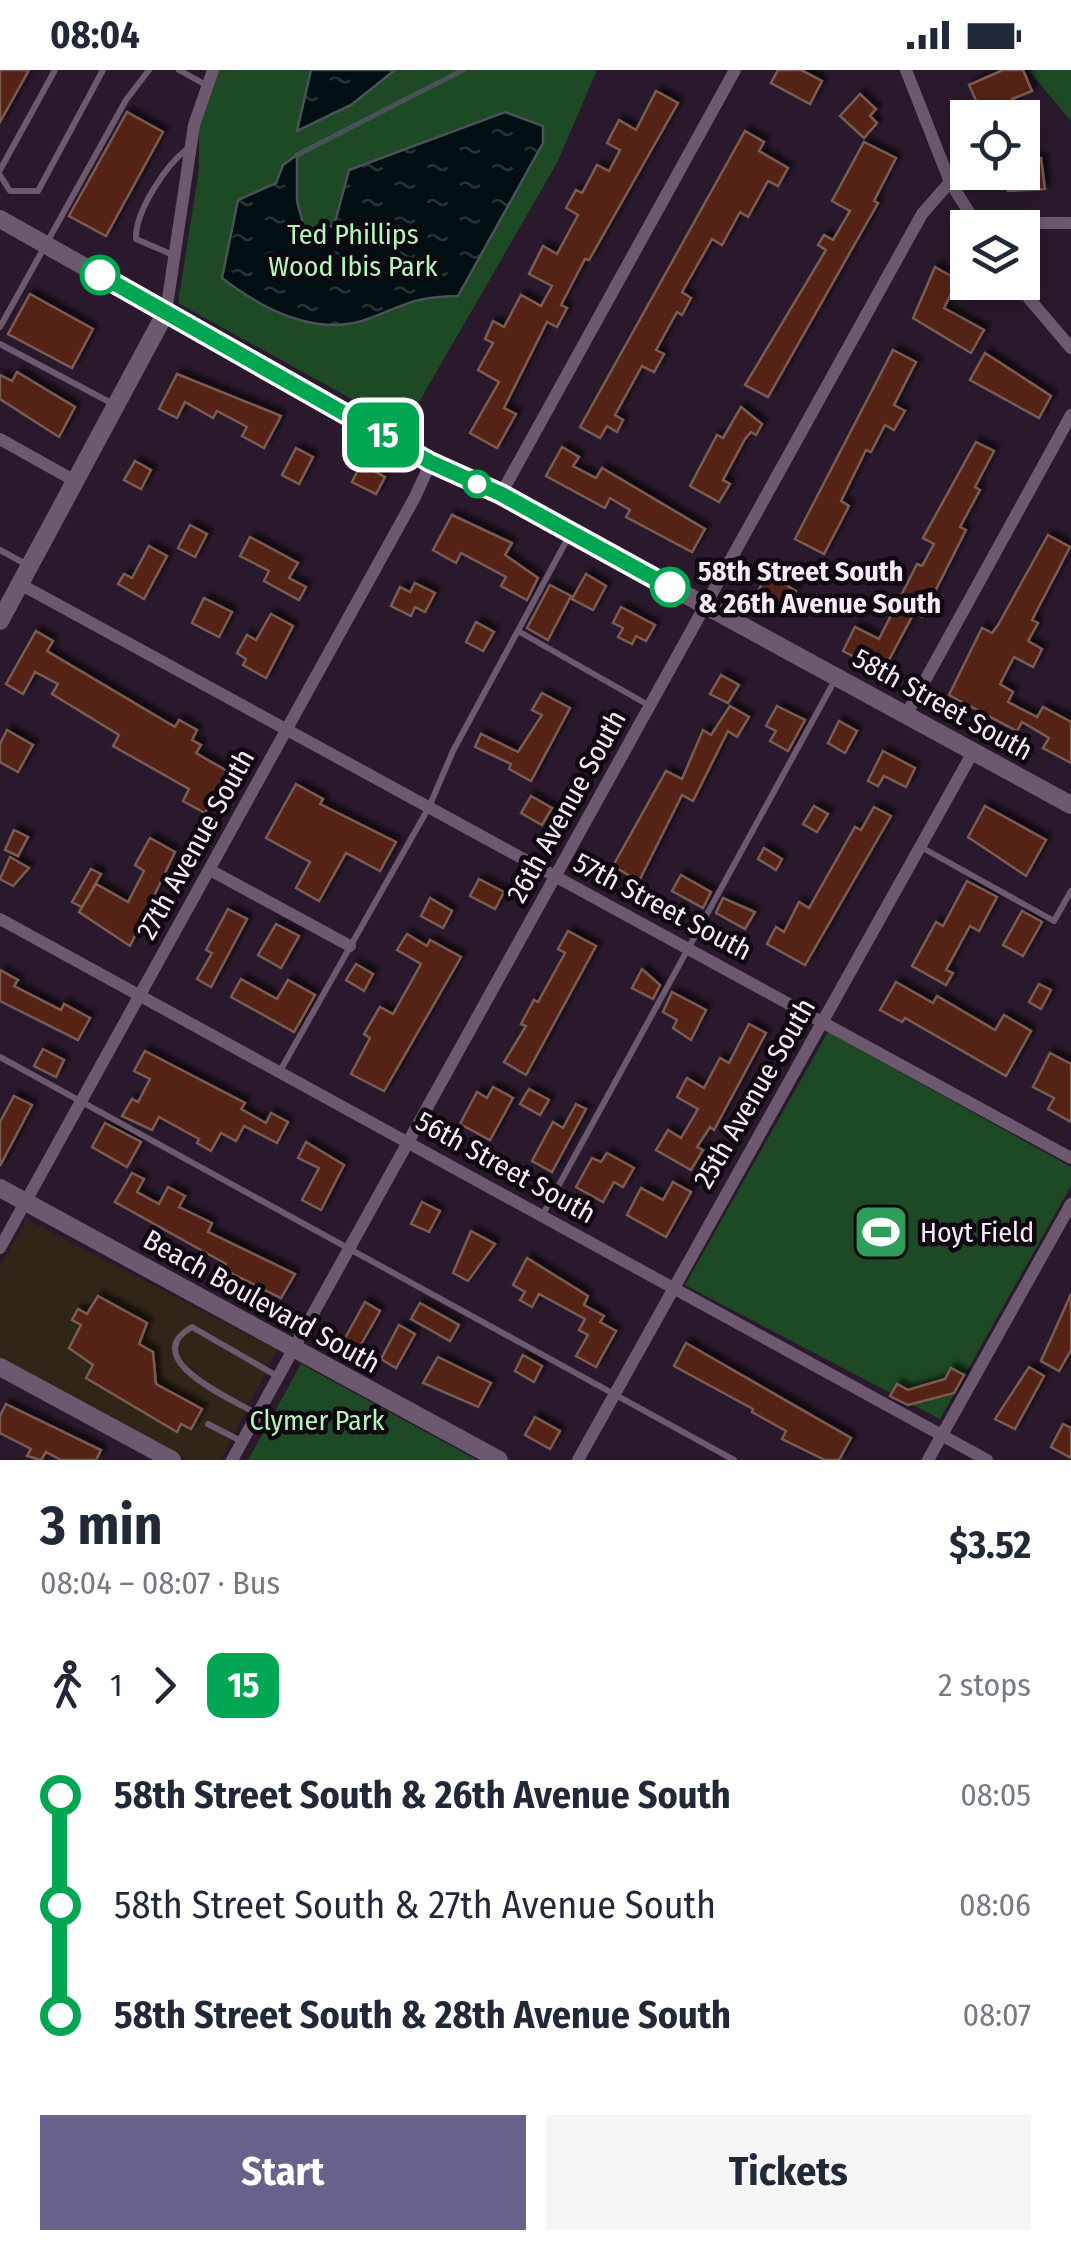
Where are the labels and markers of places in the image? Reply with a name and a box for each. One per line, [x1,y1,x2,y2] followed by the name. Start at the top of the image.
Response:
[81,256,119,294] unlabelled marker
[464,471,490,497] unlabelled marker
[698,555,941,620] place label: 58th Street South & 26th Avenue South
[651,568,689,606] marker: 58th Street South & 26th Avenue South
[851,1202,911,1262] sports icon: Hoyt Field
[920,1216,1034,1249] place label: Hoyt Field

